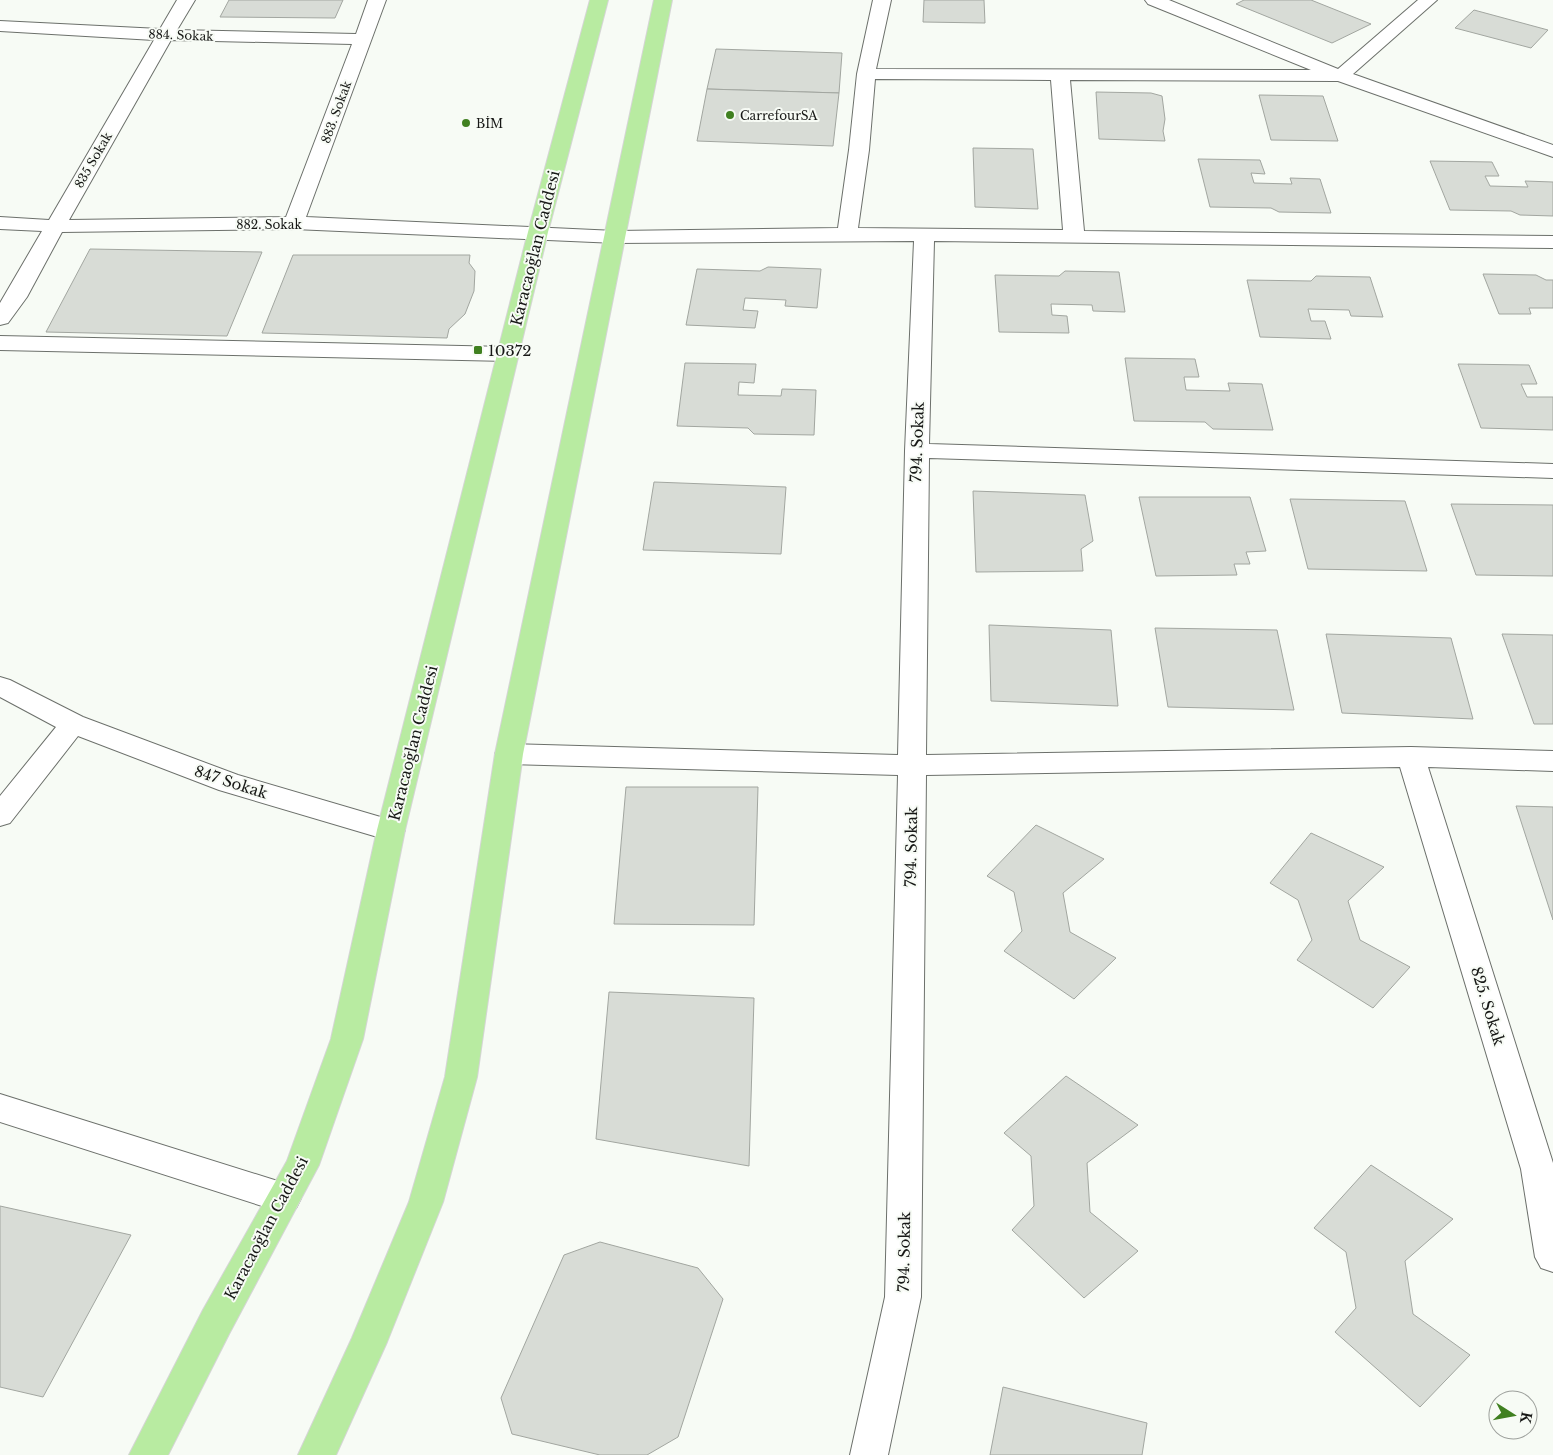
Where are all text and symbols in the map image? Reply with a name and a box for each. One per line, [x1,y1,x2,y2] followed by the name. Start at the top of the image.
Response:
[148,26,214,44] street label: 884. Sokak
[318,78,354,145] street label: 883. Sokak
[740,108,818,123] place label: CarrefourSA
[724,109,736,121] marker: CarrefourSA
[476,115,503,131] place label: BİM
[460,117,472,129] marker: BİM
[71,129,115,191] street label: 835 Sokak
[506,168,564,328] street label: Karacaoğlan Caddesi
[236,217,302,232] street label: 882. Sokak
[488,341,531,360] place label: 10372
[472,344,484,356] marker: 10372
[906,401,928,483] street label: 794. Sokak
[384,663,442,823] street label: Karacaoğlan Caddesi
[192,761,271,803] street label: 847 Sokak
[901,806,921,887] street label: 794. Sokak
[1467,964,1509,1048] street label: 825. Sokak
[220,1153,312,1303] street label: Karacaoğlan Caddesi
[894,1211,914,1292] street label: 794. Sokak
[1488,1390,1538,1440] north arrow
[1516,1410,1536,1425] text: K

